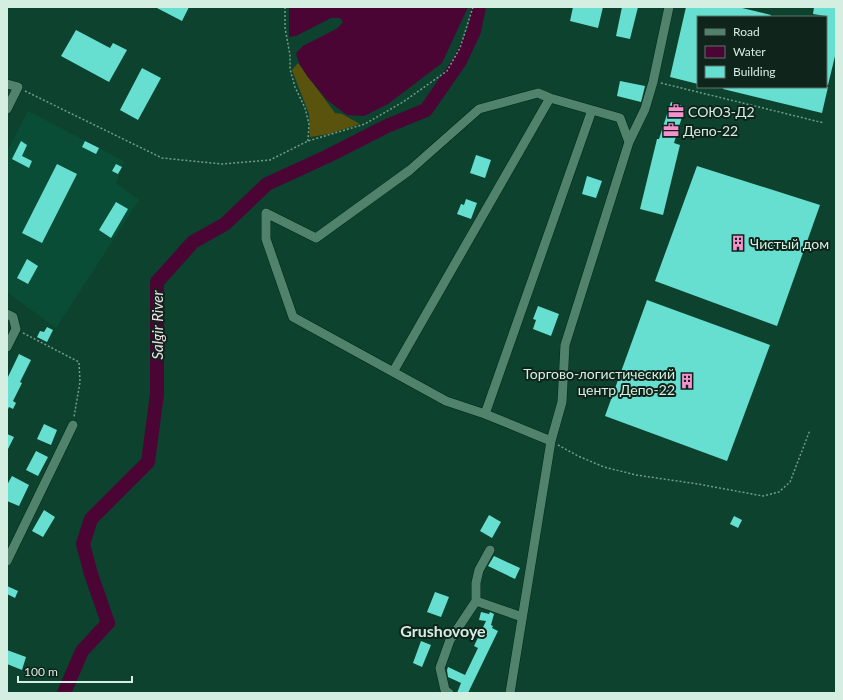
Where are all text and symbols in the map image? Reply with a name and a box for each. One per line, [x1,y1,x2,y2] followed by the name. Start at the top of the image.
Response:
[697,16,827,88] legend
[733,24,760,39] text: Road
[733,44,766,59] text: Water
[733,64,776,79] text: Building
[667,102,685,120] office icon: СОЮЗ-Д2
[688,103,755,120] place label: СОЮЗ-Д2
[662,121,680,139] office icon: Депо-22
[683,122,738,139] place label: Депо-22
[729,234,747,252] building icon: Чистый дом
[750,235,829,252] place label: Чистый дом
[148,290,166,360] water label: Salgir River
[523,365,675,398] place label: Торгово-логистический центр Депо-22
[678,372,696,390] building icon: Торгово-логистический центр Депо-22
[400,621,486,640] district label: Grushovoye
[18,658,132,684] scale bar
[24,664,58,679] text: 100 m

